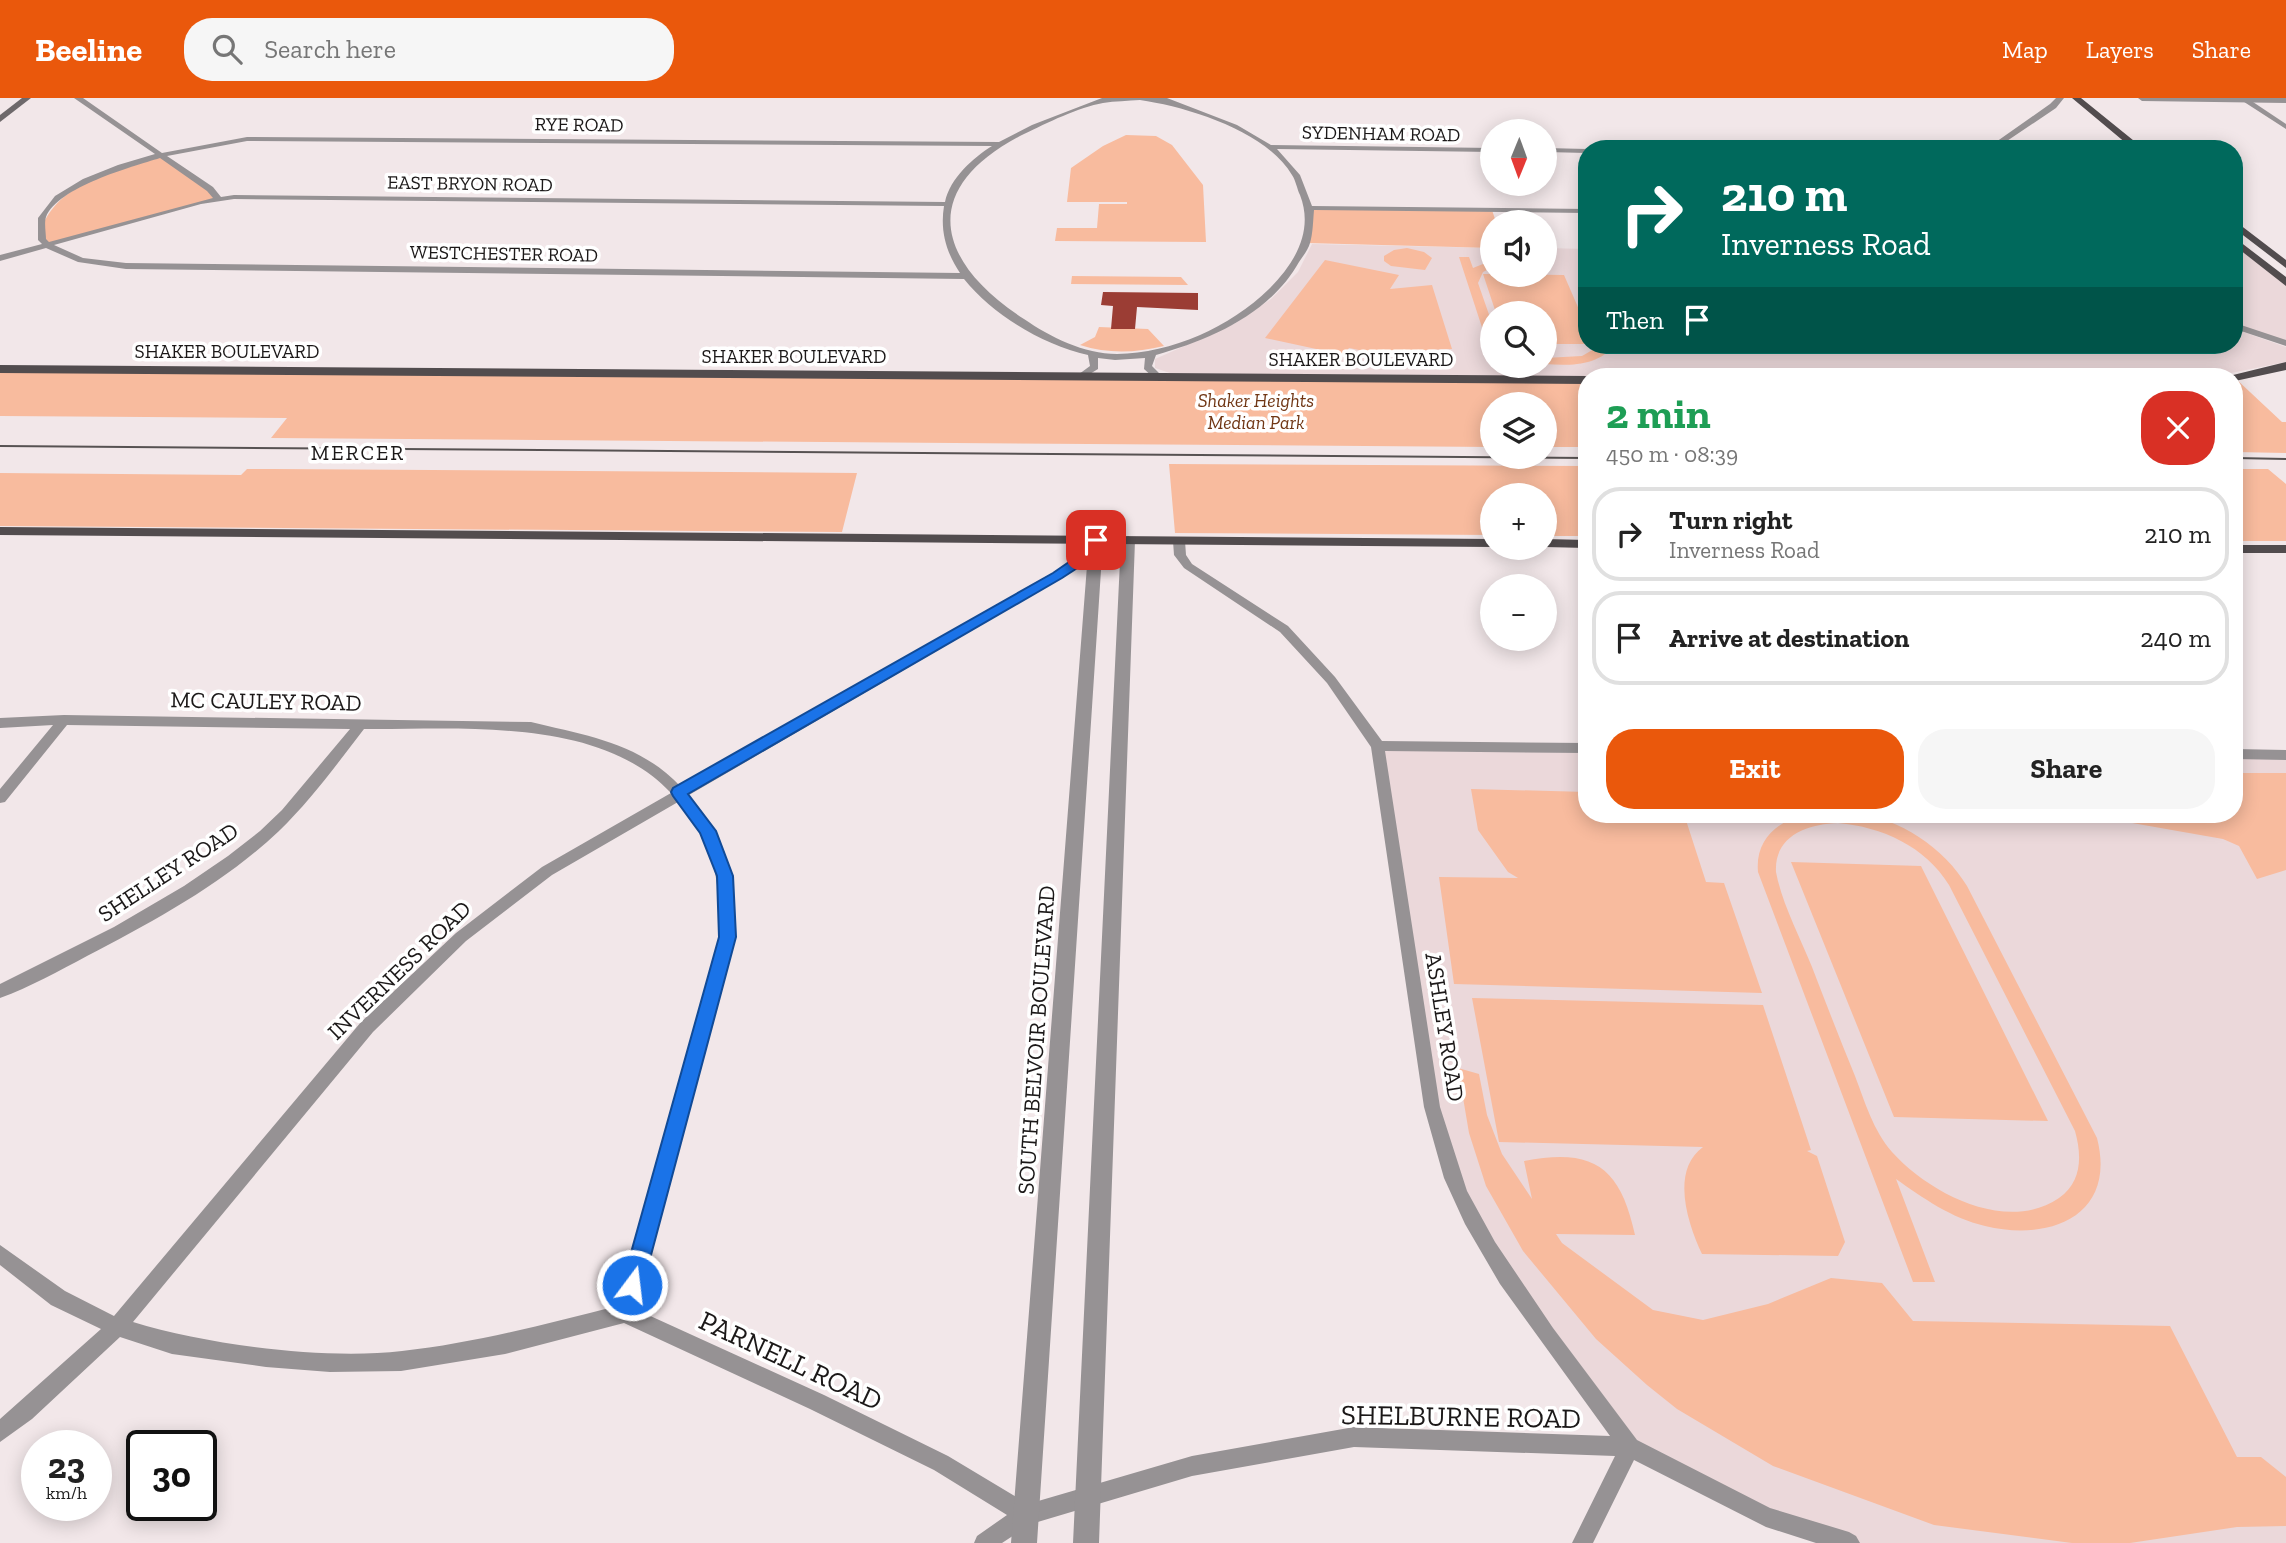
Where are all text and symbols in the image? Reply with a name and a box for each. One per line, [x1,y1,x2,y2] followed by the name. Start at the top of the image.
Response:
[184,18,674,81] search box
[35,30,142,69] text: Beeline
[208,30,246,68] icon: search
[264,33,396,65] text: Search here
[2002,35,2048,64] text: Map
[2086,35,2154,64] text: Layers
[2192,35,2251,64] text: Share
[534,112,624,137] street label: RYE ROAD
[1480,119,1558,196] north arrow
[1480,119,1557,651] map controls
[1302,121,1460,146] street label: SYDENHAM ROAD
[1721,165,1847,224] text: 210 m
[1606,168,1697,259] icon: right
[387,171,553,196] street label: EAST BRYON ROAD
[1480,210,1557,287] button: sound
[1721,225,1931,263] text: Inverness Road
[410,240,598,267] street label: WESTCHESTER ROAD
[1480,301,1557,378] button: search
[1678,301,1716,339] icon: arrive
[1606,304,1664,336] text: Then
[135,340,319,363] street label: SHAKER BOULEVARD
[702,345,886,368] street label: SHAKER BOULEVARD
[1269,348,1453,371] street label: SHAKER BOULEVARD
[1606,388,1711,439] text: 2 min
[1198,389,1314,434] park label: Shaker Heights Median Park
[2141,391,2215,465] button: close
[1480,392,1557,469] button: layers
[311,440,405,465] district label: MERCER
[1606,440,1738,468] text: 450 m · 08:39
[1480,483,1557,560] button: +
[1669,504,1792,536] text: Turn right
[1066,510,1126,570] pin
[1610,515,1648,553] icon: right
[2144,518,2211,550] text: 210 m
[1077,521,1115,559] icon: arrive
[1669,536,1820,564] text: Inverness Road
[1480,574,1557,651] button: −
[1610,619,1648,657] icon: arrive
[1669,622,1909,654] text: Arrive at destination
[2140,622,2211,654] text: 240 m
[170,685,362,717] street label: MC CAULEY ROAD
[1606,729,1904,809] button: Exit
[1918,729,2215,809] button: Share
[93,816,243,928] street label: SHELLEY ROAD
[1011,885,1061,1195] street label: SOUTH BELVOIR BOULEVARD
[321,894,477,1046] street label: INVERNESS ROAD
[1419,951,1471,1103] street label: ASHLEY ROAD
[595,1248,669,1322] position arrow
[694,1304,887,1417] street label: PARNELL ROAD
[1341,1398,1581,1435] street label: SHELBURNE ROAD
[126,1430,217,1521] speed limit sign: 30
[48,1445,85,1487] text: 23
[46,1482,87,1504] text: km/h

